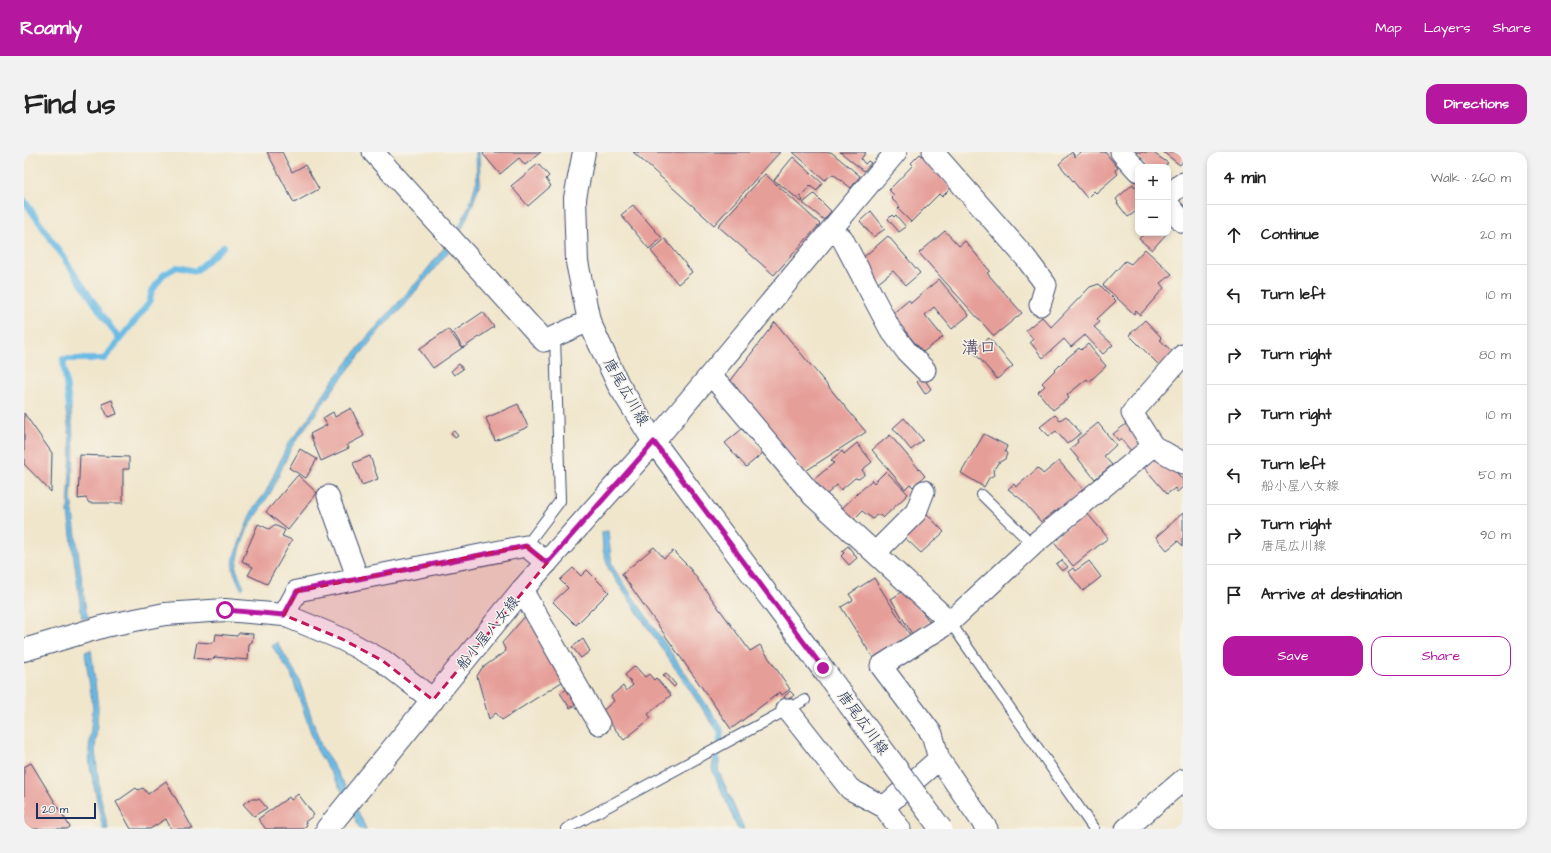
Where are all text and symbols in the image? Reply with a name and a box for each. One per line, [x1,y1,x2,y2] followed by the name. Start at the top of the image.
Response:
[20,15,82,42] text: Roamly
[1375,18,1402,38] text: Map
[1424,18,1471,38] text: Layers
[1493,18,1531,38] text: Share
[1426,84,1527,124] button: Directions
[24,85,115,124] text: Find us
[1135,164,1171,236] map controls
[1135,164,1171,200] button: +
[1223,166,1266,190] text: 4 min
[1431,169,1511,187] text: Walk · 260 m
[1135,200,1171,236] button: −
[1223,224,1245,246] icon: ahead
[1261,224,1319,245] text: Continue
[1480,226,1511,244] text: 20 m
[1223,284,1245,306] icon: left
[1261,284,1325,305] text: Turn left
[1486,286,1511,304] text: 10 m
[962,336,996,360] district label: 溝口
[1223,344,1245,366] icon: right
[1261,344,1332,365] text: Turn right
[1479,346,1511,364] text: 80 m
[598,354,654,430] street label: 唐尾広川線
[1223,404,1245,426] icon: right
[1261,404,1332,425] text: Turn right
[1486,406,1511,424] text: 10 m
[1261,454,1325,475] text: Turn left
[1223,464,1245,486] icon: left
[1478,466,1511,484] text: 50 m
[1261,477,1339,495] text: 船小屋八女線
[1261,514,1332,535] text: Turn right
[1223,524,1245,546] icon: right
[1480,526,1511,544] text: 90 m
[1261,537,1326,555] text: 唐尾広川線
[1223,584,1245,606] icon: arrive
[1261,584,1402,605] text: Arrive at destination
[452,591,524,675] street label: 船小屋八女線
[216,601,234,619] route start
[1223,636,1363,676] button: Save
[1371,636,1511,676] button: Share
[814,659,832,677] route end
[832,686,894,760] street label: 唐尾広川線
[36,801,96,820] scale bar
[42,802,68,817] text: 20 m

